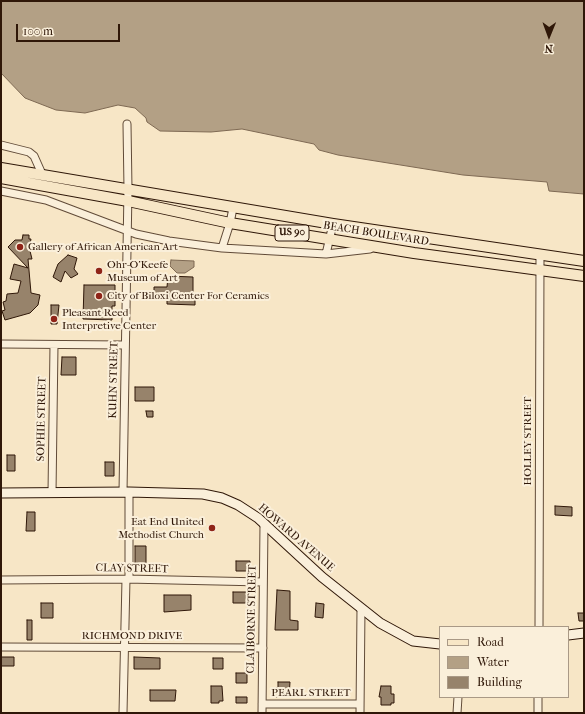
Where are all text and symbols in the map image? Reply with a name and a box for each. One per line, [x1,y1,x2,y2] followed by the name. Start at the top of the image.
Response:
[18,16,122,42] scale bar
[529,16,569,56] north arrow
[23,24,53,38] text: 100 m
[544,42,553,55] text: N
[322,219,430,249] street label: BEACH BOULEVARD
[275,225,309,241] road number: US 90
[28,240,178,254] place label: Gallery of African American Art
[15,242,25,252] marker: Gallery of African American Art
[107,258,178,284] place label: Ohr-O’Keefe Museum of Art
[94,266,104,276] marker: Ohr-O’Keefe Museum of Art
[107,289,269,303] place label: City of Biloxi Center For Ceramics
[94,291,104,301] marker: City of Biloxi Center For Ceramics
[62,306,156,332] place label: Pleasant Reed Interpretive Center
[49,314,59,324] marker: Pleasant Reed Interpretive Center
[107,341,121,419] street label: KUHN STREET
[35,376,49,462] street label: SOPHIE STREET
[521,397,535,485] street label: HOLLEY STREET
[255,501,337,575] street label: HOWARD AVENUE
[118,515,204,541] place label: Eat End United Methodist Church
[207,523,217,533] marker: Eat End United Methodist Church
[96,562,168,576] street label: CLAY STREET
[244,565,260,673] street label: CLAIBORNE STREET
[439,626,569,698] legend
[82,629,182,643] street label: RICHMOND DRIVE
[477,635,504,649] text: Road
[477,655,509,669] text: Water
[477,675,522,689] text: Building
[271,686,351,700] street label: PEARL STREET

